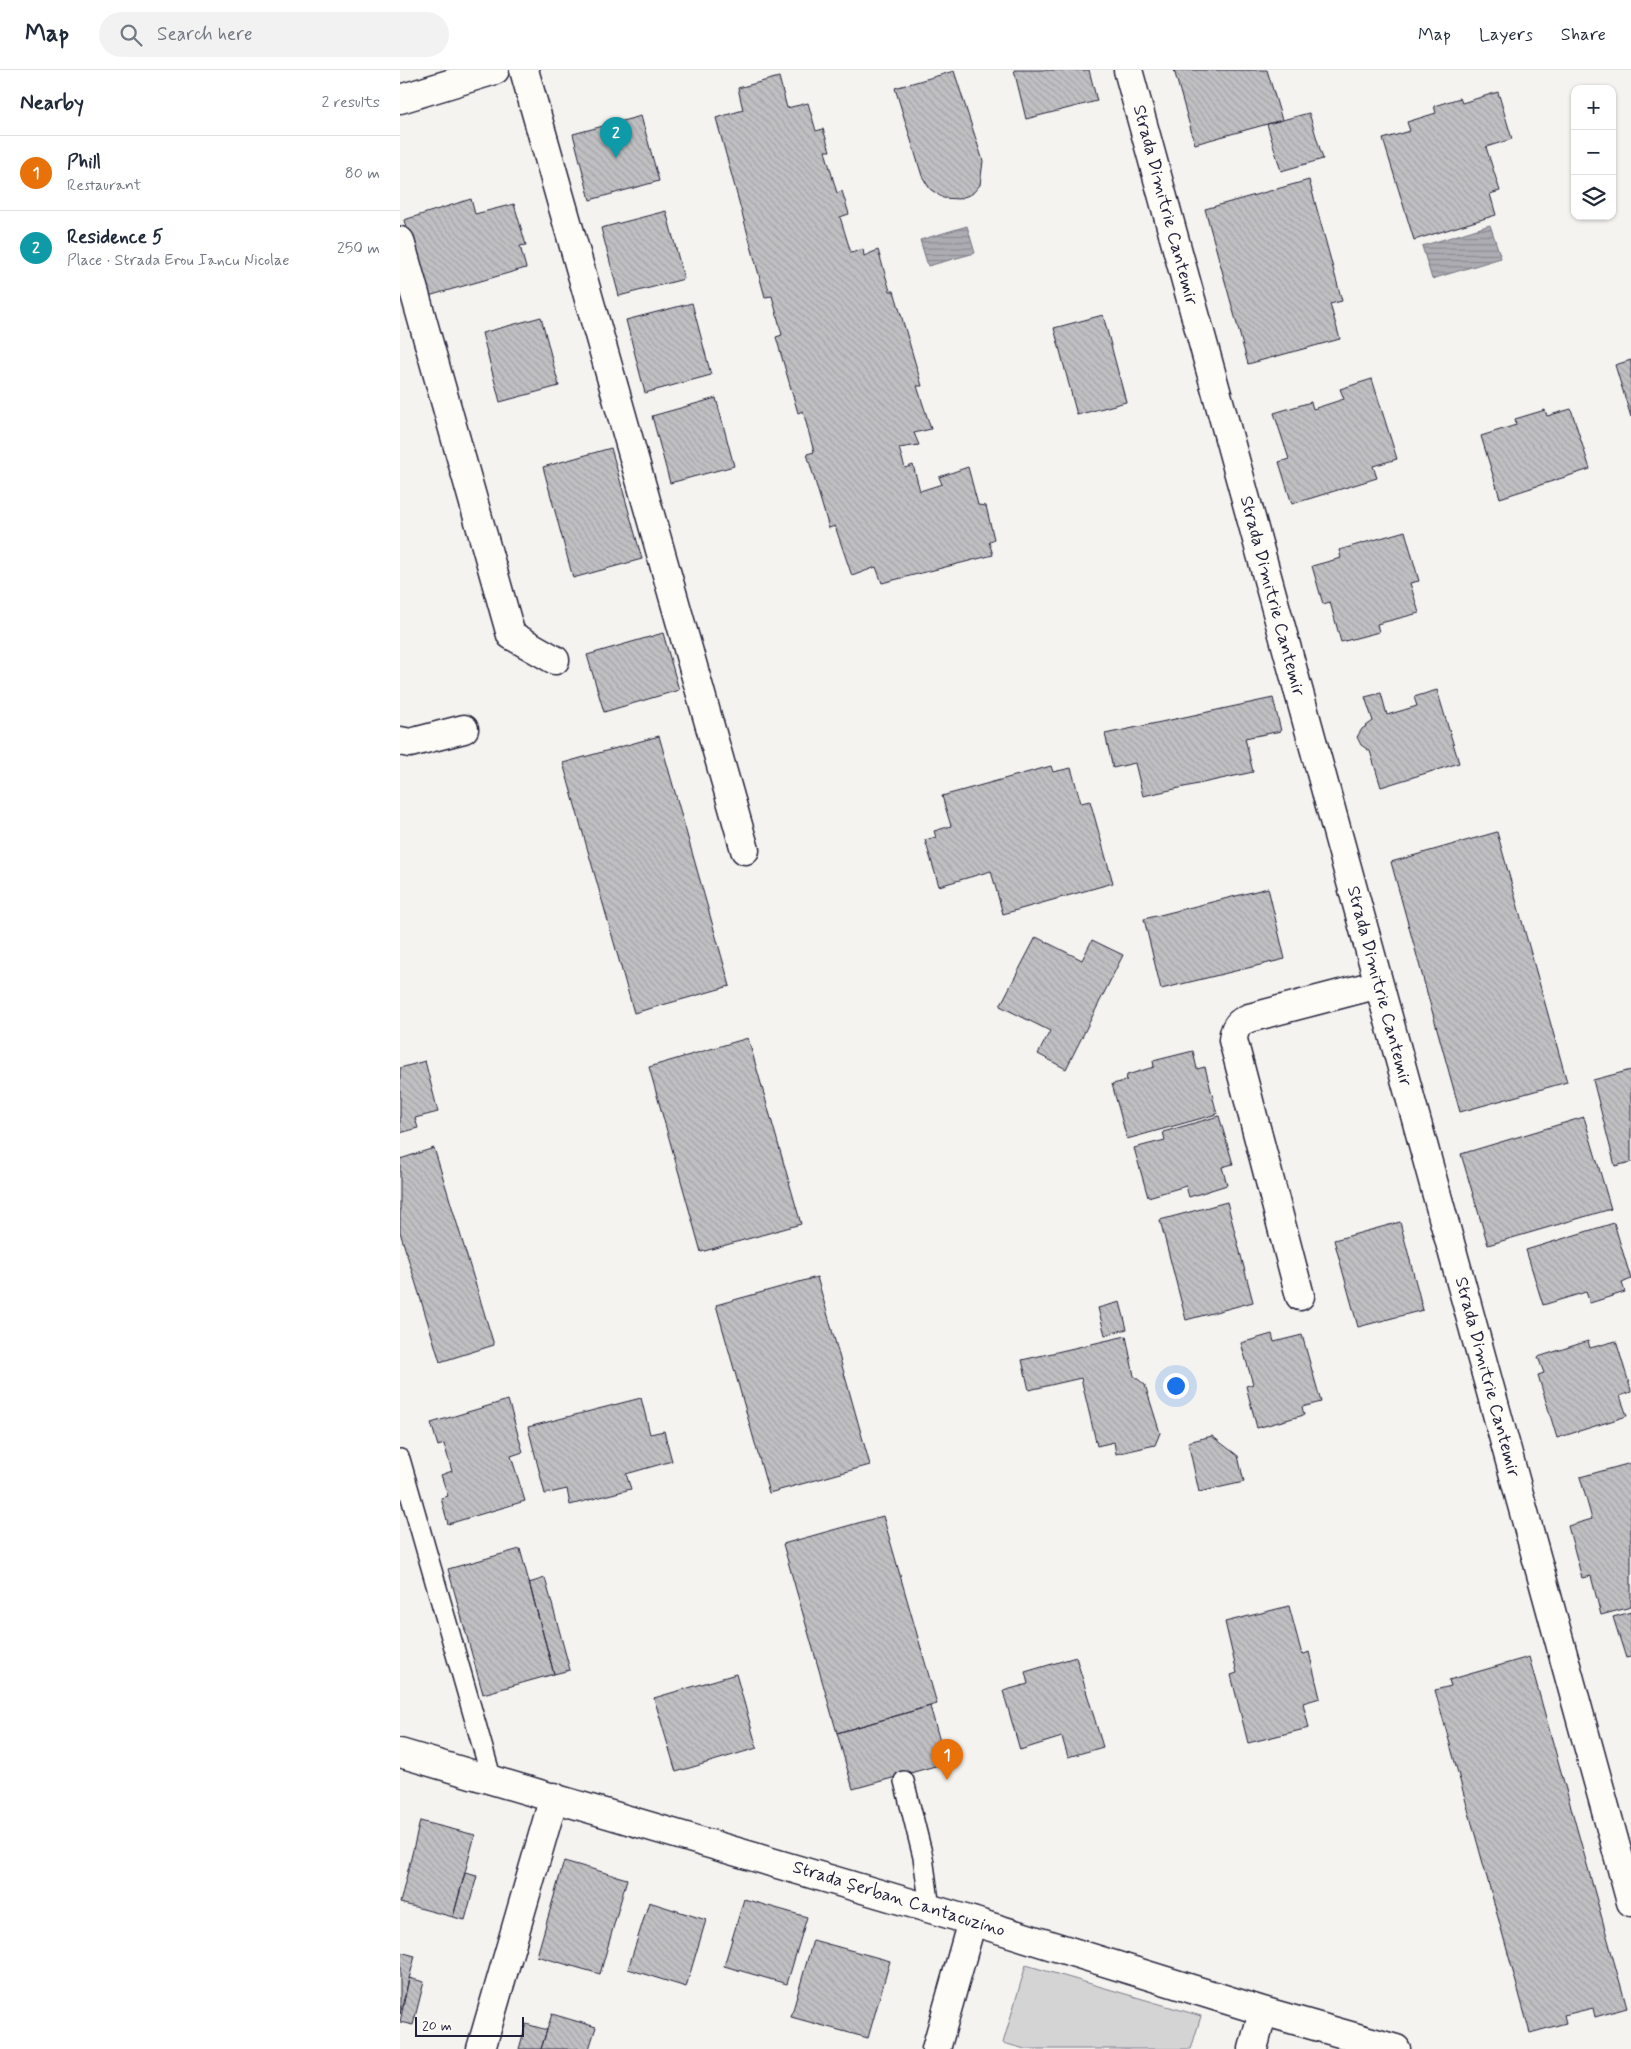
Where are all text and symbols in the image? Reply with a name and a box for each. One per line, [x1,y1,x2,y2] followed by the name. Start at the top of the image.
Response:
[99,12,449,57] search box
[25,19,69,50] text: Map
[117,21,145,49] icon: search
[157,22,253,47] text: Search here
[1418,23,1451,47] text: Map
[1479,23,1533,47] text: Layers
[1561,23,1606,47] text: Share
[1571,85,1616,220] map controls
[1571,85,1616,130] button: +
[20,89,84,117] text: Nearby
[322,92,380,113] text: 2 results
[1127,102,1203,308] street label: Strada Dimitrie Cantemir
[600,117,632,158] pin: 2
[1571,130,1616,175] button: −
[67,150,101,175] text: Phill
[32,163,40,184] text: 1
[345,163,380,184] text: 80 m
[67,175,141,196] text: Restaurant
[1571,175,1616,220] button: layers
[67,225,163,250] text: Residence 5
[32,238,40,259] text: 2
[337,238,380,259] text: 250 m
[67,250,289,271] text: Place · Strada Erou Iancu Nicolae
[1234,493,1310,699] street label: Strada Dimitrie Cantemir
[1341,883,1417,1089] street label: Strada Dimitrie Cantemir
[1449,1274,1525,1480] street label: Strada Dimitrie Cantemir
[1163,1373,1189,1399] your location
[931,1739,963,1780] pin: 1
[790,1855,1008,1943] street label: Strada Șerban Cantacuzino
[415,2014,524,2037] scale bar
[422,2017,452,2035] text: 20 m

